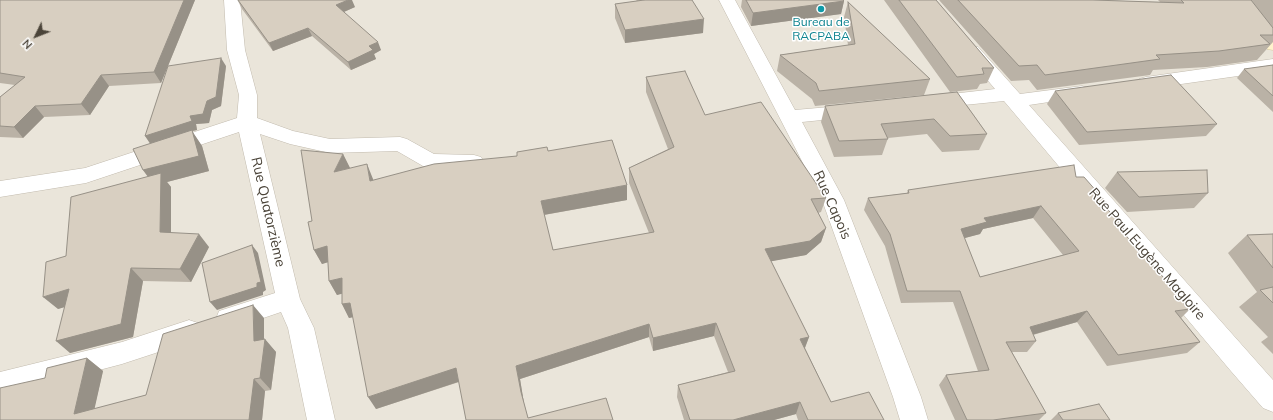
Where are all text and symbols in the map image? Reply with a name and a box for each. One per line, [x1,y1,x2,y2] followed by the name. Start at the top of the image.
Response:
[816,4,826,14] marker: Bureau de RACPABA
[792,15,850,43] place label: Bureau de RACPABA
[16,16,56,56] north arrow
[19,36,35,52] text: N
[247,155,289,269] street label: Rue Quatorzième
[809,168,855,242] street label: Rue Capois
[1085,185,1209,323] street label: Rue Paul Eugène Magloire

